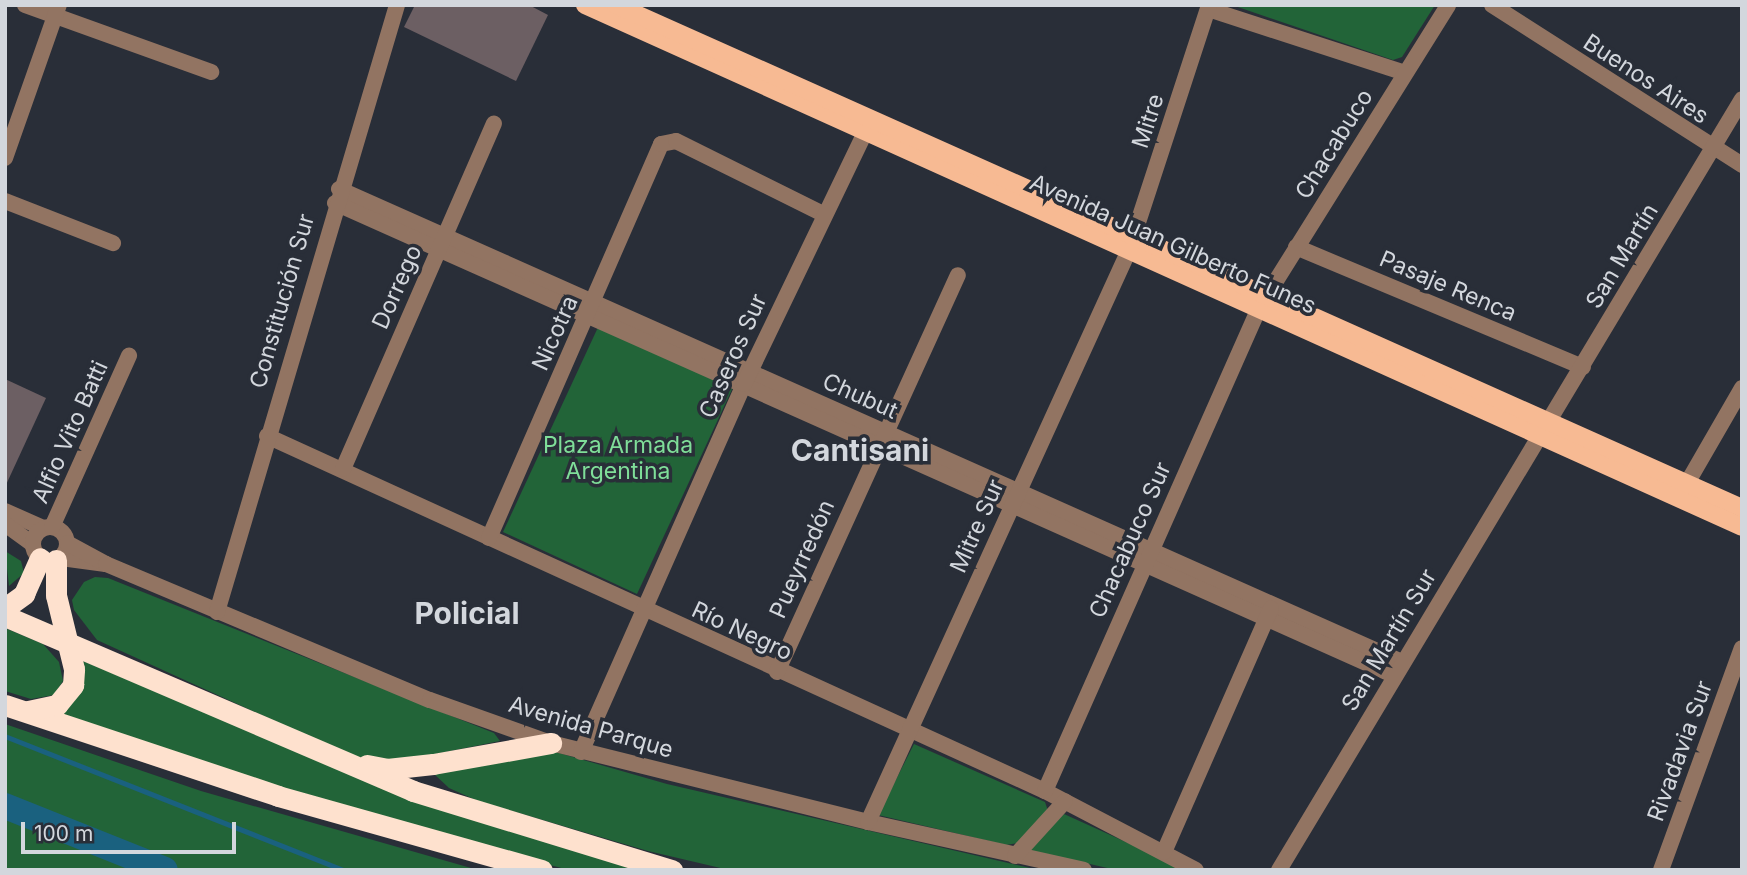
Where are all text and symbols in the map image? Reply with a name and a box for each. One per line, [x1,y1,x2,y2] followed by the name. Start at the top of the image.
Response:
[1578,28,1714,130] street label: Buenos Aires
[1289,84,1379,204] street label: Chacabuco
[1126,90,1170,152] street label: Mitre
[1026,168,1320,320] street label: Avenida Juan Gilberto Funes
[1580,199,1664,313] street label: San Martín
[244,211,320,391] street label: Constitución Sur
[366,241,428,333] street label: Dorrego
[1375,245,1521,327] street label: Pasaje Renca
[693,290,773,422] street label: Caseros Sur
[526,291,584,375] street label: Nicotra
[26,357,114,507] street label: Alfio Vito Batti
[818,367,902,425] street label: Chubut
[543,431,693,485] park label: Plaza Armada Argentina
[791,432,929,468] district label: Cantisani
[1083,458,1177,622] street label: Chacabuco Sur
[944,475,1010,577] street label: Mitre Sur
[764,496,840,622] street label: Pueyrredón
[1336,564,1442,716] street label: San Martín Sur
[414,595,520,631] district label: Policial
[687,596,797,666] street label: Río Negro
[1642,677,1718,825] street label: Rivadavia Sur
[506,690,676,764] street label: Avenida Parque
[24,808,240,852] scale bar
[34,821,93,846] text: 100 m

